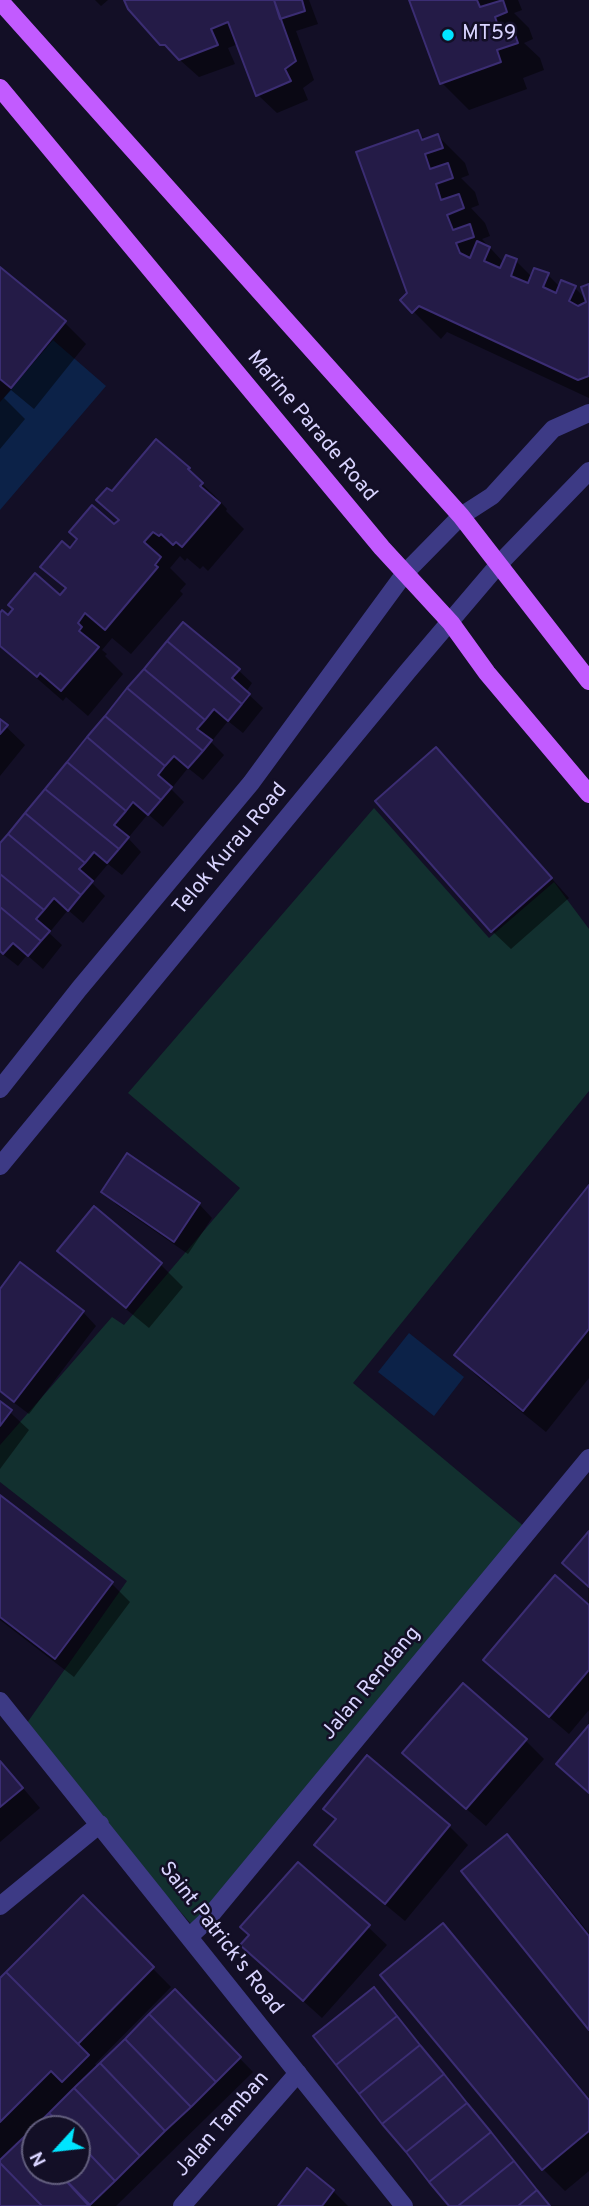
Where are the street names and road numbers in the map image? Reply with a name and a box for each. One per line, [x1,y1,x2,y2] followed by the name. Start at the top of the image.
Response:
[241,346,381,508] street label: Marine Parade Road
[168,779,294,921] street label: Telok Kurau Road
[317,1622,427,1746] street label: Jalan Rendang
[153,1858,287,2020] street label: Saint Patrick's Road
[170,2067,276,2183] street label: Jalan Tamban

